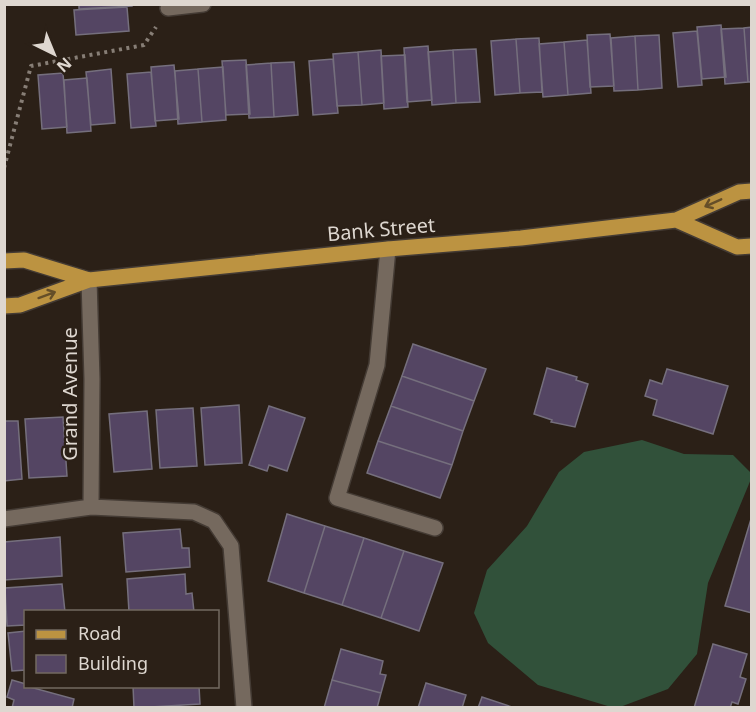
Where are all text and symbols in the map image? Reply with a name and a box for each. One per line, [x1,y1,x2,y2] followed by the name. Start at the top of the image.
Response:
[24,24,84,84] north arrow
[52,52,76,77] text: N
[705,198,723,209] one-way arrow
[326,211,436,247] street label: Bank Street
[37,289,56,300] one-way arrow
[56,327,83,461] street label: Grand Avenue
[24,610,219,688] legend
[78,621,121,645] text: Road
[78,651,148,675] text: Building

